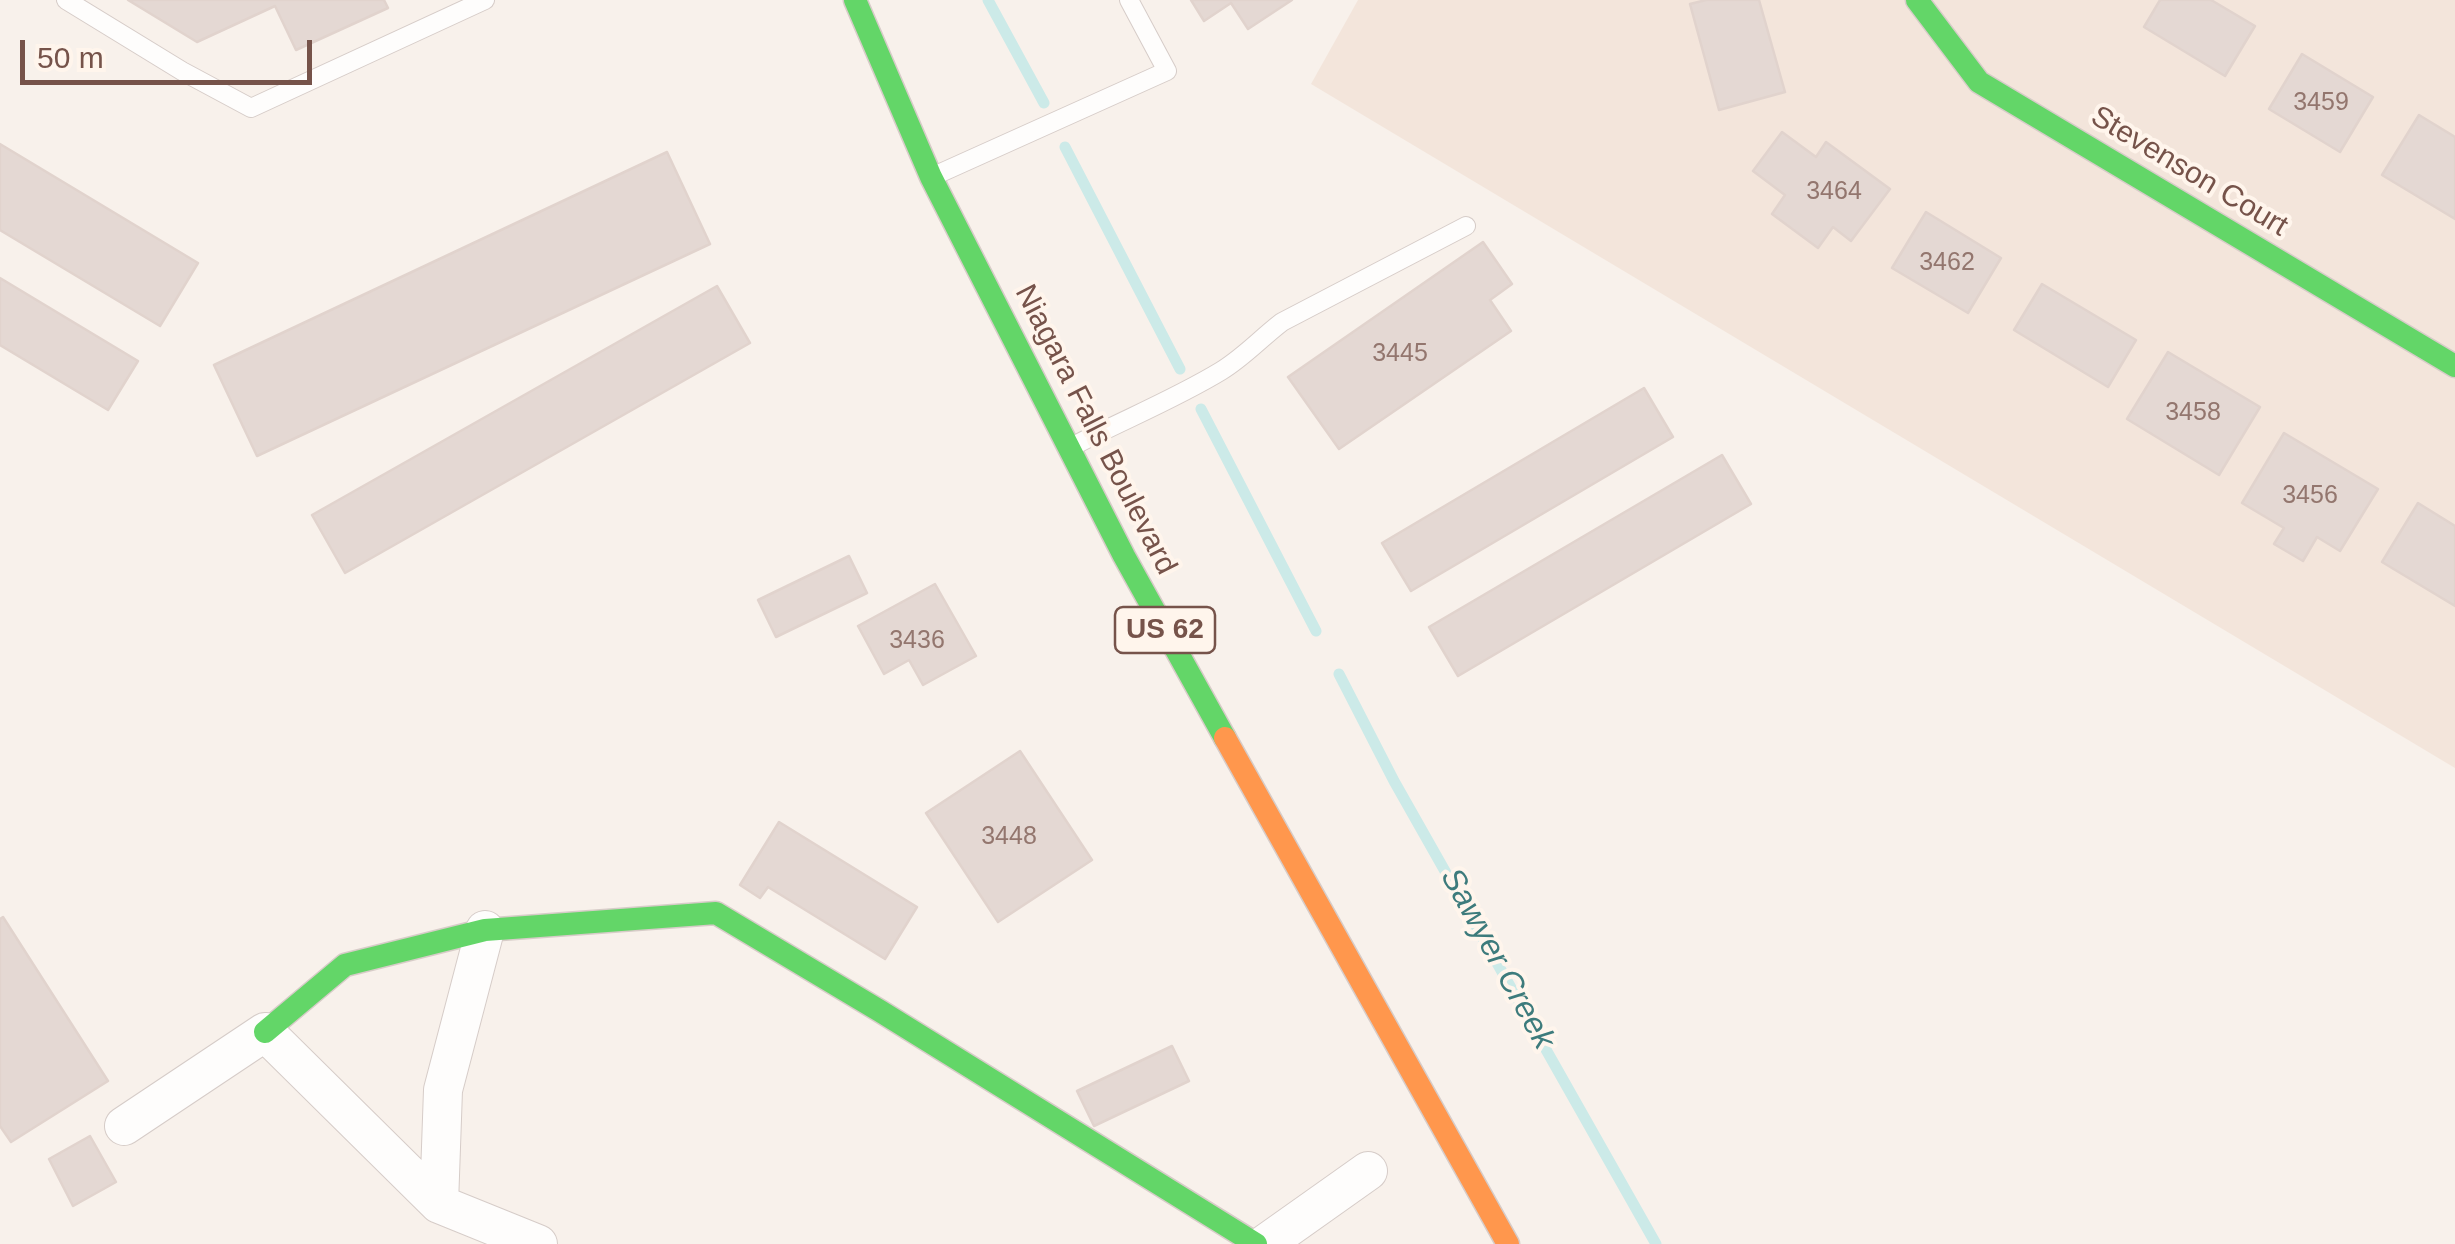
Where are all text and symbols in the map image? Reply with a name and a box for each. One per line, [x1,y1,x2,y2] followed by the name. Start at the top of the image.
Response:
[25,20,318,82] scale bar
[37,41,104,74] text: 50 m
[2293,88,2349,118] house number: 3459
[2084,99,2294,245] street label: Stevenson Court
[1806,177,1862,207] house number: 3464
[1919,248,1975,278] house number: 3462
[1006,279,1184,581] street label: Niagara Falls Boulevard
[1372,339,1428,369] house number: 3445
[2165,398,2221,428] house number: 3458
[2282,481,2338,511] house number: 3456
[1115,607,1215,653] road number: US 62
[889,626,945,656] house number: 3436
[981,822,1037,852] house number: 3448
[1431,862,1563,1056] water label: Sawyer Creek

